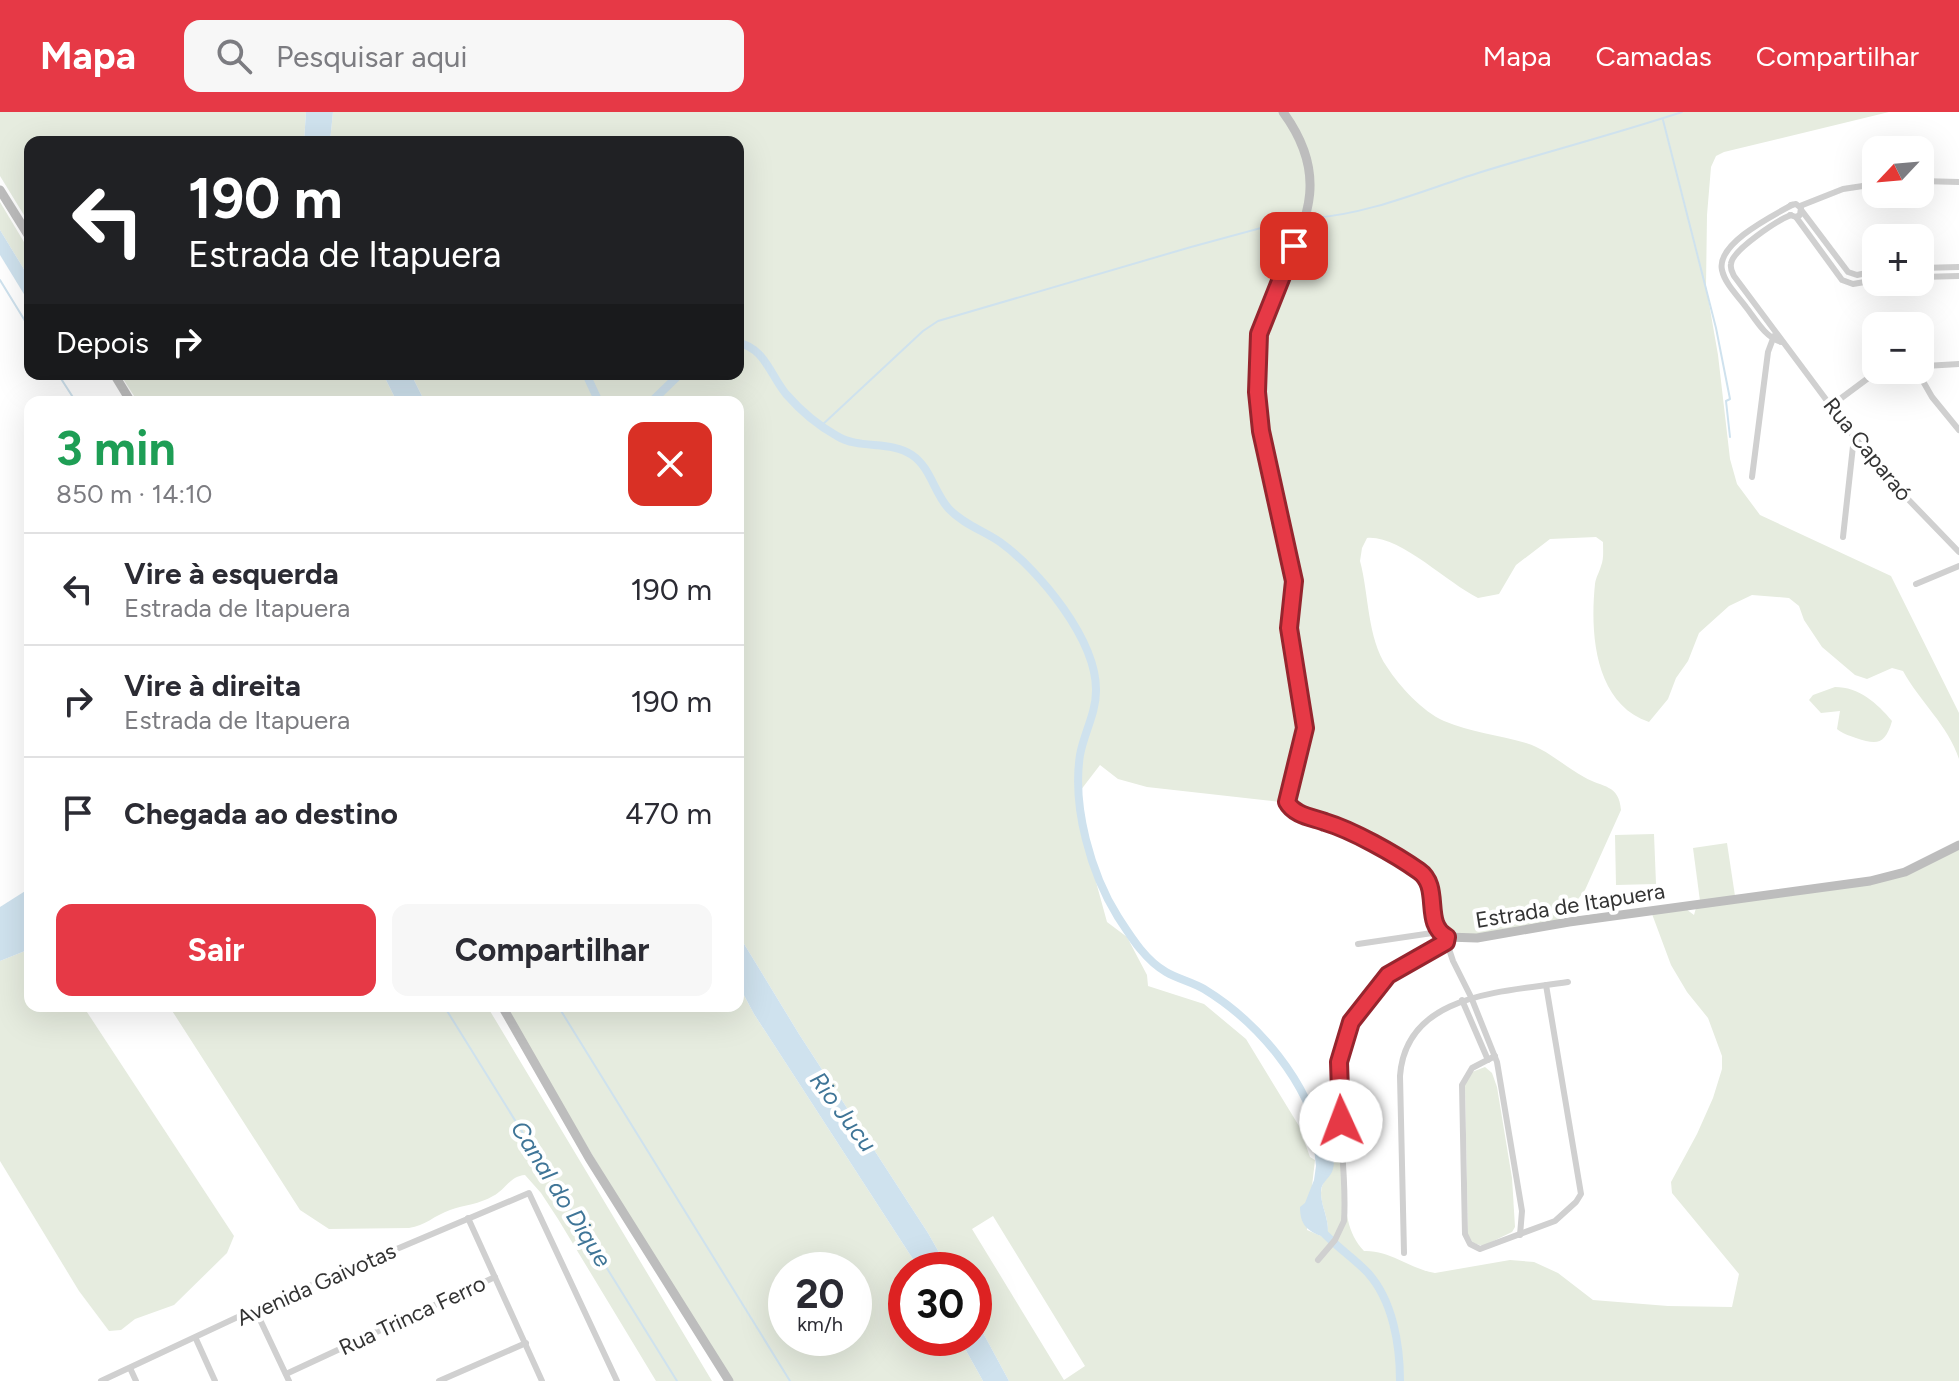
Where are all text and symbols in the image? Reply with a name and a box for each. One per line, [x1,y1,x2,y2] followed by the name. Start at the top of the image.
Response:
[184,20,744,92] search box
[40,33,136,79] text: Mapa
[212,34,256,78] icon: search
[276,38,468,75] text: Pesquisar aqui
[1483,39,1552,73] text: Mapa
[1596,39,1712,73] text: Camadas
[1756,39,1919,73] text: Compartilhar
[1862,136,1934,208] north arrow
[1862,136,1934,384] map controls
[188,165,343,232] text: 190 m
[56,168,160,272] icon: left
[1260,212,1328,280] pin
[1272,224,1316,268] icon: arrive
[1862,224,1934,296] button: +
[188,233,501,276] text: Estrada de Itapuera
[1862,312,1934,384] button: −
[165,320,209,364] icon: right
[56,324,149,361] text: Depois
[1818,392,1918,507] street label: Rua Caparaó
[56,419,176,477] text: 3 min
[628,422,712,506] button: close
[56,478,212,510] text: 850 m · 14:10
[124,555,339,592] text: Vire à esquerda
[56,567,100,611] icon: left
[630,571,712,608] text: 190 m
[124,592,350,624] text: Estrada de Itapuera
[124,667,301,704] text: Vire à direita
[56,679,100,723] icon: right
[630,683,712,720] text: 190 m
[124,704,350,736] text: Estrada de Itapuera
[56,791,100,835] icon: arrive
[124,795,398,832] text: Chegada ao destino
[625,795,712,832] text: 470 m
[1473,877,1667,934] street label: Estrada de Itapuera
[56,904,376,996] button: Sair
[392,904,712,996] button: Compartilhar
[804,1066,883,1157] water label: Rio Jucu
[1299,1079,1383,1163] position arrow
[505,1115,618,1272] water label: Canal do Dique
[232,1237,400,1332] street label: Avenida Gaivotas
[888,1252,992,1356] speed limit sign: 30
[335,1270,490,1361] street label: Rua Trinca Ferro
[795,1270,845,1318] text: 20
[797,1312,843,1336] text: km/h

